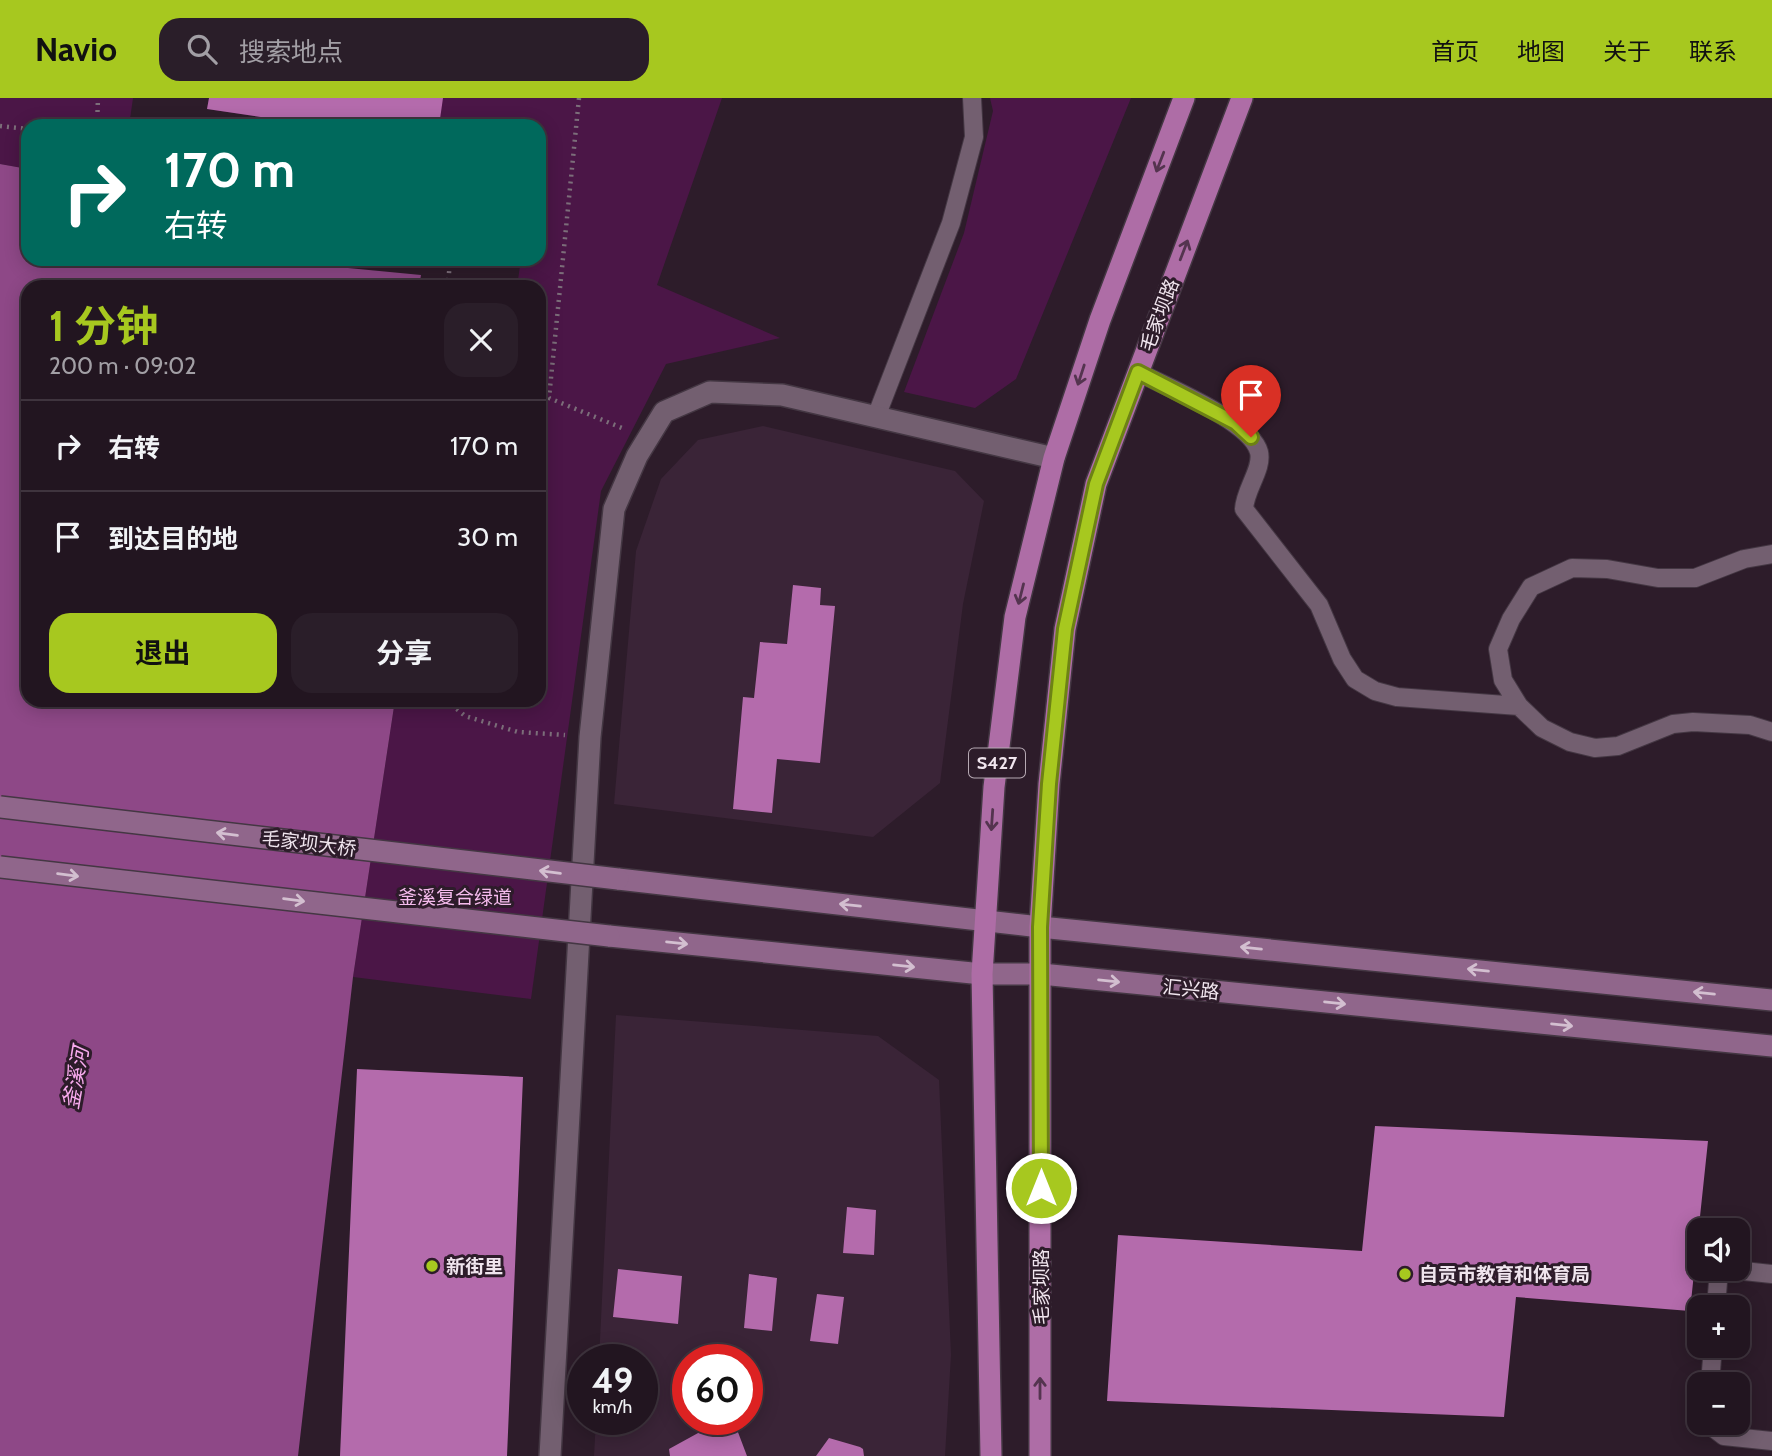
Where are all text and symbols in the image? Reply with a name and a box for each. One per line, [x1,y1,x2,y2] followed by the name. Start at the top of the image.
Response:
[159,18,649,81] search box
[35,29,117,69] text: Navio
[183,30,221,68] icon: search
[239,36,343,68] text: 搜索地点
[1431,37,1479,66] text: 首页
[1517,37,1565,66] text: 地图
[1603,37,1651,66] text: 关于
[1689,37,1737,66] text: 联系
[164,140,295,199] text: 170 m
[49,147,140,238] icon: right
[1152,150,1165,172] one-way arrow
[164,206,228,245] text: 右转
[1179,239,1192,261] one-way arrow
[1135,276,1184,355] street label: 毛家坝路
[49,300,158,352] text: 1 分钟
[444,303,518,377] button: close
[49,352,196,380] text: 200 m · 09:02
[1074,364,1086,386] one-way arrow
[1221,365,1281,437] pin
[1232,376,1270,414] icon: arrive
[49,427,87,465] icon: right
[450,430,518,462] text: 170 m
[108,432,160,464] text: 右转
[49,518,87,556] icon: arrive
[457,521,518,553] text: 30 m
[108,523,238,555] text: 到达目的地
[1014,582,1027,605] one-way arrow
[49,613,277,693] button: 退出
[291,613,518,693] button: 分享
[969,748,1025,778] road number: S427
[985,808,998,831] one-way arrow
[260,826,357,861] street label: 毛家坝大桥
[216,827,239,840] one-way arrow
[540,865,562,878] one-way arrow
[56,868,79,881] one-way arrow
[398,886,512,909] park label: 釜溪复合绿道
[282,894,305,907] one-way arrow
[840,898,862,911] one-way arrow
[666,937,688,950] one-way arrow
[1240,941,1263,954] one-way arrow
[892,960,914,973] one-way arrow
[1467,964,1489,977] one-way arrow
[1097,975,1120,988] one-way arrow
[1161,975,1221,1004] street label: 汇兴路
[1693,986,1716,999] one-way arrow
[1323,997,1346,1010] one-way arrow
[1550,1019,1572,1032] one-way arrow
[58,1041,94,1111] water label: 釜溪河
[1004,1151,1078,1225] position arrow
[1687,1218,1750,1435] map controls
[1687,1218,1750,1281] button: sound
[1030,1249,1053,1325] street label: 毛家坝路
[446,1255,503,1278] place label: 新街里
[424,1258,440,1274] marker: 新街里
[1419,1263,1590,1286] place label: 自贡市教育和体育局
[1397,1266,1413,1282] marker: 自贡市教育和体育局
[1687,1295,1750,1358] button: +
[672,1344,763,1435] speed limit sign: 60
[592,1359,633,1402] text: 49
[1687,1372,1750,1435] button: −
[1034,1377,1047,1400] one-way arrow
[593,1396,632,1418] text: km/h

